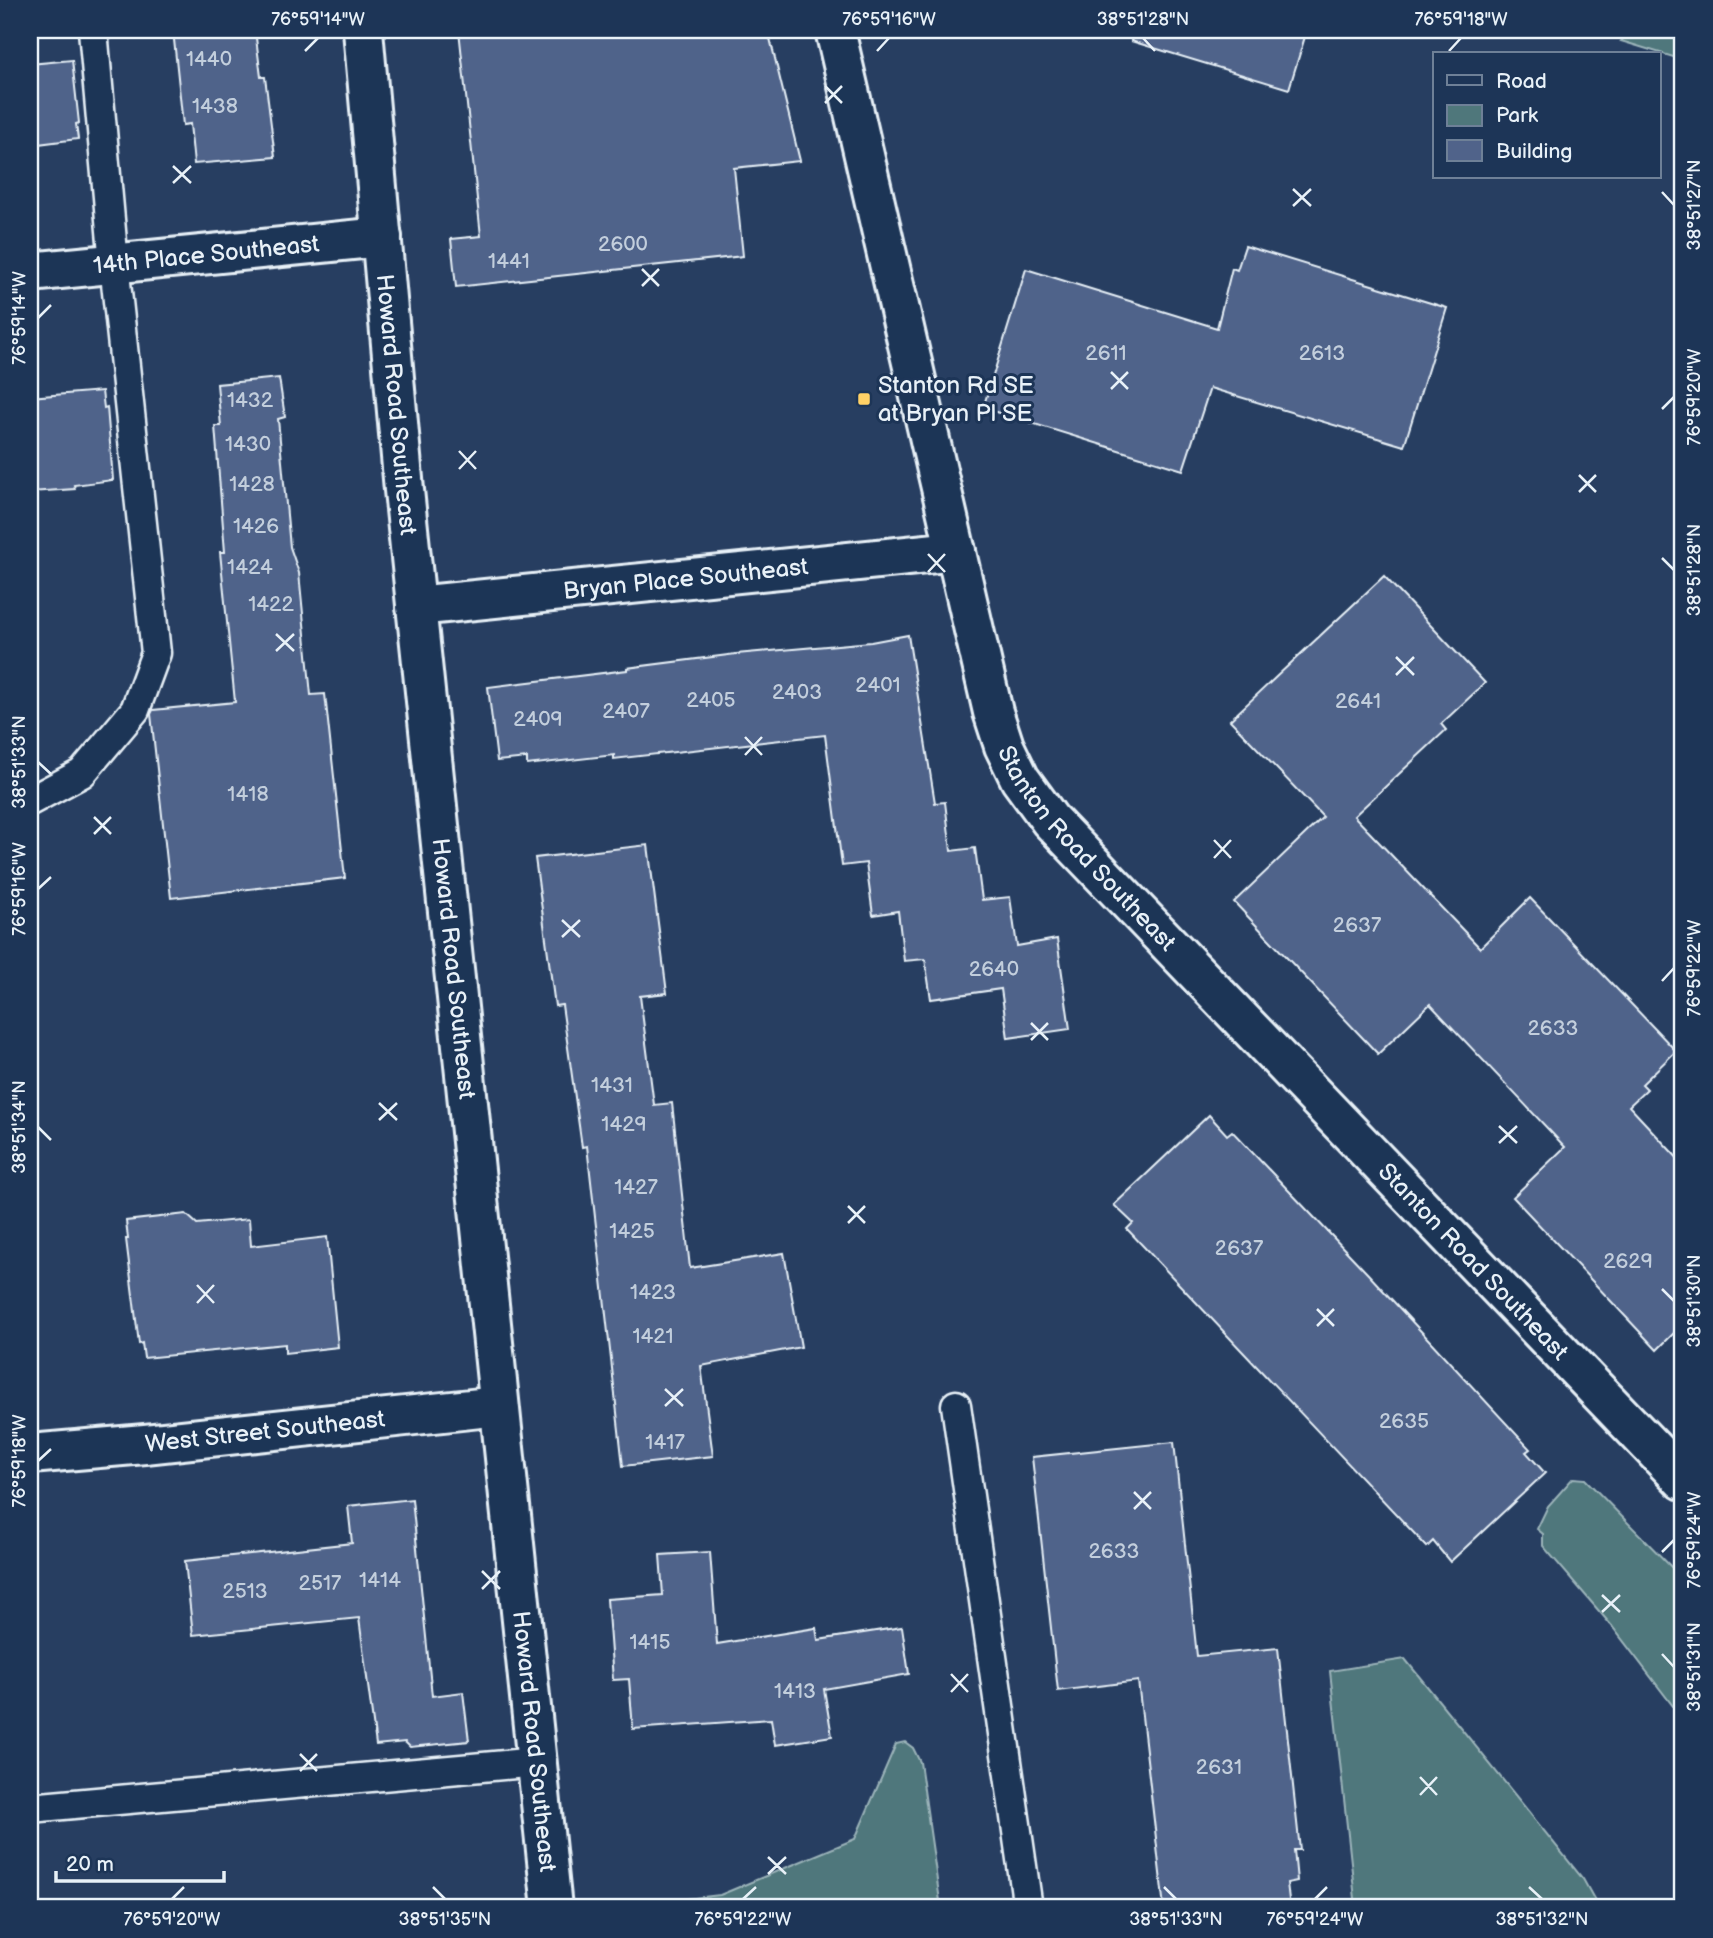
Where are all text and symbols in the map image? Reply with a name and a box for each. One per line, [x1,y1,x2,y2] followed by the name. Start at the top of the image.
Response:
[271,9,365,30] text: 76°59'14"W
[842,9,936,30] text: 76°59'16"W
[1097,9,1189,30] text: 38°51'28"N
[1414,9,1508,30] text: 76°59'18"W
[186,47,232,72] house number: 1440
[1433,52,1660,178] legend
[1496,69,1547,94] text: Road
[192,94,238,119] house number: 1438
[1496,103,1539,128] text: Park
[1496,139,1572,164] text: Building
[1684,160,1705,250] text: 38°51'27"N
[92,229,321,281] street label: 14th Place Southeast
[598,232,648,257] house number: 2600
[488,249,530,274] house number: 1441
[9,271,30,365] text: 76°59'14"W
[370,273,423,537] street label: Howard Road Southeast
[1085,341,1127,366] house number: 2611
[1299,341,1345,366] house number: 2613
[1684,348,1705,445] text: 76°59'20"W
[878,371,1034,428] place label: Stanton Rd SE at Bryan Pl SE
[227,388,274,413] house number: 1432
[856,391,872,407] marker: Stanton Rd SE at Bryan Pl SE
[225,432,271,457] house number: 1430
[229,472,275,497] house number: 1428
[233,514,279,539] house number: 1426
[1684,524,1705,616] text: 38°51'28"N
[562,552,810,606] street label: Bryan Place Southeast
[227,555,273,580] house number: 1424
[248,592,294,617] house number: 1422
[855,673,901,698] house number: 2401
[772,680,822,705] house number: 2403
[686,688,736,713] house number: 2405
[1335,689,1381,714] house number: 2641
[602,699,650,724] house number: 2407
[513,707,563,732] house number: 2409
[9,715,30,809] text: 38°51'33"N
[991,741,1182,958] street label: Stanton Road Southeast
[227,782,269,807] house number: 1418
[425,837,482,1101] street label: Howard Road Southeast
[9,842,30,936] text: 76°59'16"W
[1333,913,1382,938] house number: 2637
[1684,919,1705,1016] text: 76°59'22"W
[969,957,1019,982] house number: 2640
[1527,1016,1579,1041] house number: 2633
[591,1073,633,1098] house number: 1431
[9,1080,30,1174] text: 38°51'34"N
[601,1112,647,1137] house number: 1429
[1372,1157,1575,1367] street label: Stanton Road Southeast
[614,1175,659,1200] house number: 1427
[609,1219,655,1244] house number: 1425
[1215,1236,1264,1261] house number: 2637
[1603,1249,1653,1274] house number: 2629
[1684,1254,1705,1348] text: 38°51'30"N
[630,1280,676,1305] house number: 1423
[632,1324,674,1349] house number: 1421
[144,1404,387,1459] street label: West Street Southeast
[1379,1409,1429,1434] house number: 2635
[9,1414,30,1508] text: 76°59'18"W
[645,1430,685,1455] house number: 1417
[1684,1491,1705,1588] text: 76°59'24"W
[1088,1539,1140,1564] house number: 2633
[359,1568,401,1593] house number: 1414
[299,1571,342,1596] house number: 2517
[222,1579,268,1604] house number: 2513
[506,1610,562,1874] street label: Howard Road Southeast
[1684,1622,1705,1712] text: 38°51'31"N
[629,1630,671,1655] house number: 1415
[774,1679,816,1704] house number: 1413
[1196,1755,1242,1780] house number: 2631
[56,1840,224,1884] scale bar
[66,1852,114,1877] text: 20 m
[124,1909,221,1930] text: 76°59'20"W
[399,1909,491,1930] text: 38°51'35"N
[695,1909,792,1930] text: 76°59'22"W
[1129,1909,1223,1930] text: 38°51'33"N
[1267,1909,1364,1930] text: 76°59'24"W
[1495,1909,1589,1930] text: 38°51'32"N

